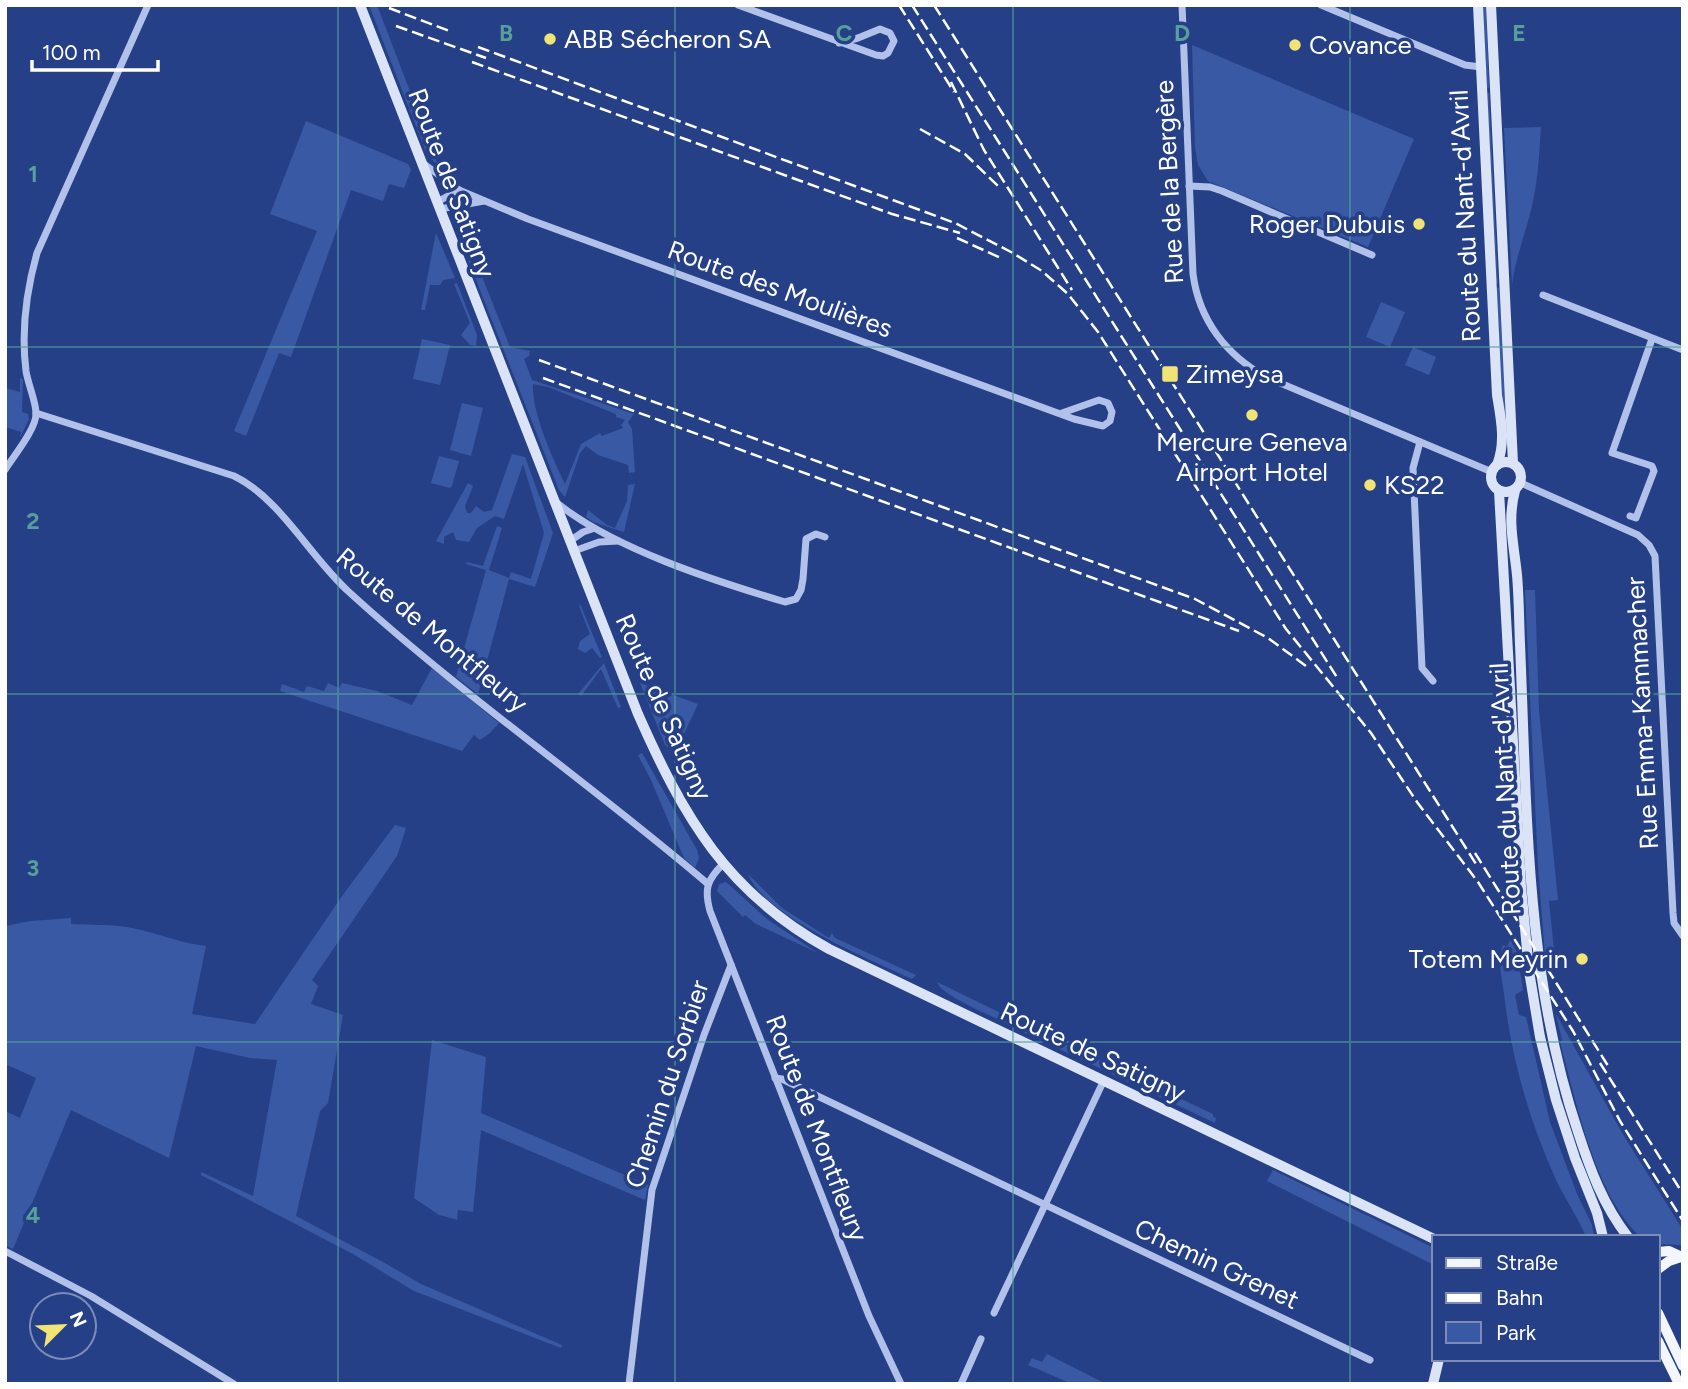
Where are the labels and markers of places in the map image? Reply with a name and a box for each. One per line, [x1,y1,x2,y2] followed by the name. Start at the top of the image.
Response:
[564,23,772,55] place label: ABB Sécheron SA
[1309,29,1412,61] place label: Covance
[542,31,558,47] marker: ABB Sécheron SA
[1287,37,1303,53] marker: Covance
[1249,208,1405,240] place label: Roger Dubuis
[1411,216,1427,232] marker: Roger Dubuis
[1186,358,1284,390] place label: Zimeysa
[1160,364,1180,384] marker: Zimeysa
[1244,407,1260,423] marker: Mercure Geneva Airport Hotel
[1156,426,1348,488] place label: Mercure Geneva Airport Hotel
[1384,469,1445,501] place label: KS22
[1362,477,1378,493] marker: KS22
[1409,943,1568,975] place label: Totem Meyrin
[1574,951,1590,967] marker: Totem Meyrin

